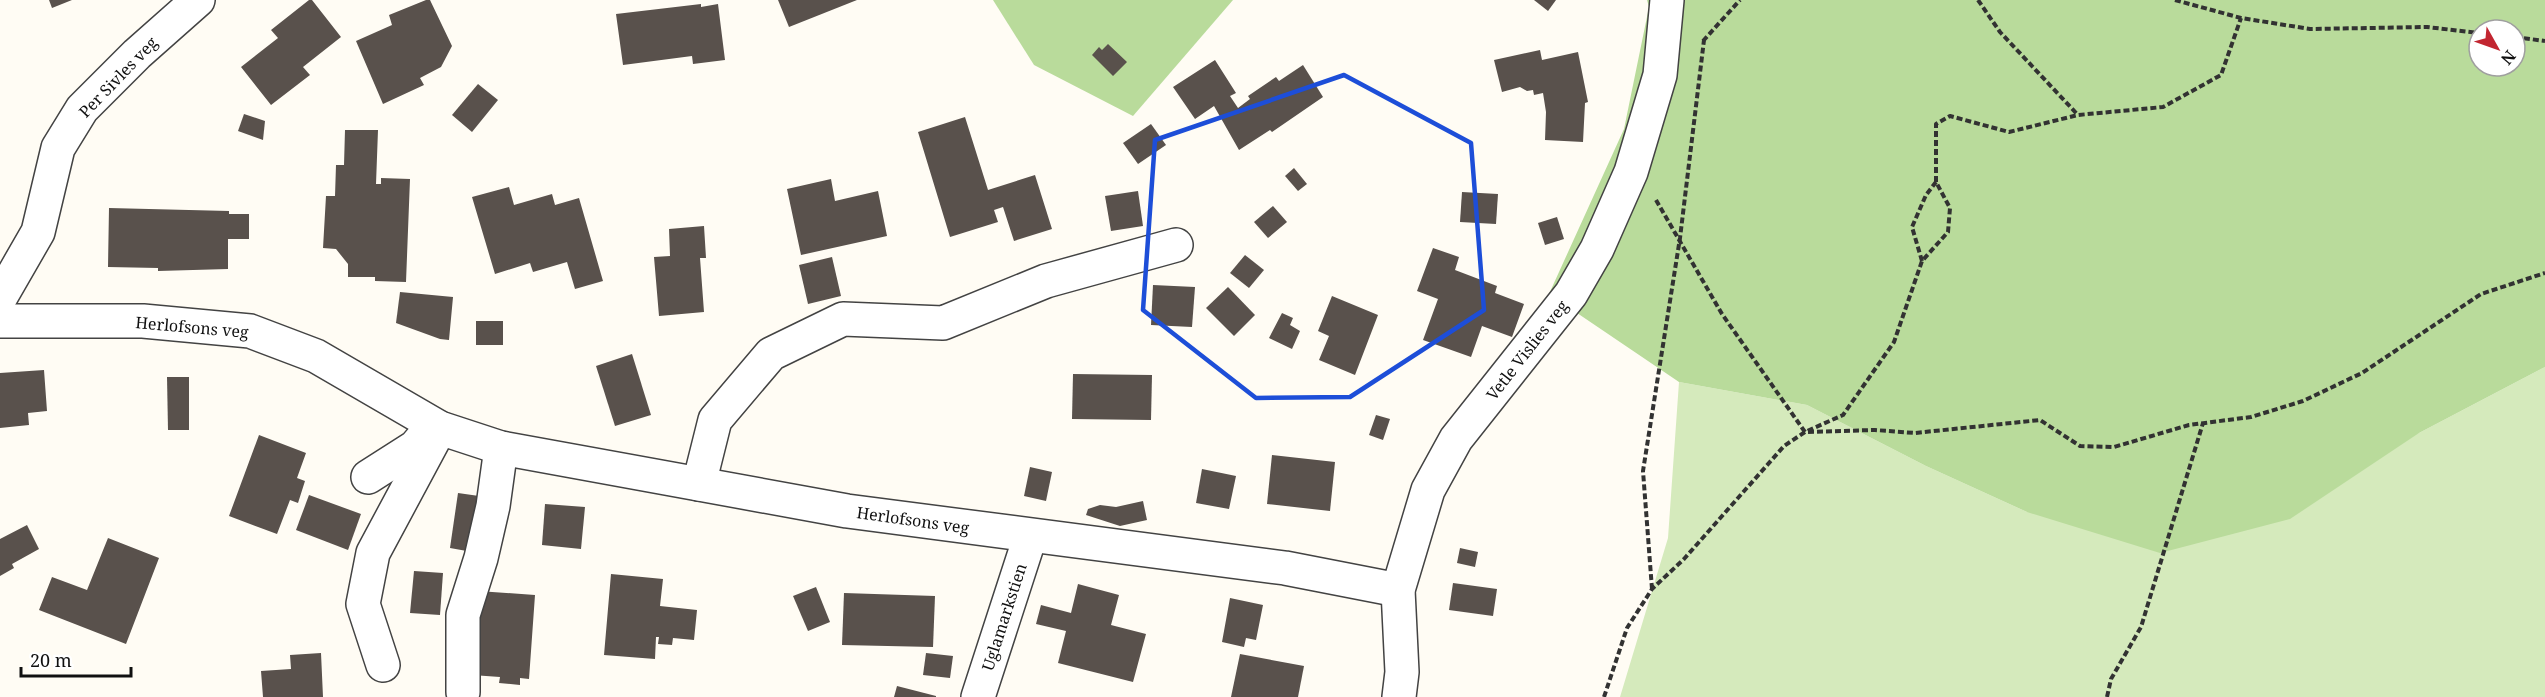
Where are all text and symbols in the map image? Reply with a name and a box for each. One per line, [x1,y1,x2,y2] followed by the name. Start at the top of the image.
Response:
[2467,18,2527,78] north arrow
[74,32,162,122] street label: Per Sivles veg
[2496,46,2521,70] text: N
[1481,295,1573,405] street label: Vetle Vislies veg
[135,311,250,343] street label: Herlofsons veg
[855,501,971,539] street label: Herlofsons veg
[976,560,1032,674] street label: Uglamarkstien
[21,640,130,678] scale bar
[30,648,72,672] text: 20 m

